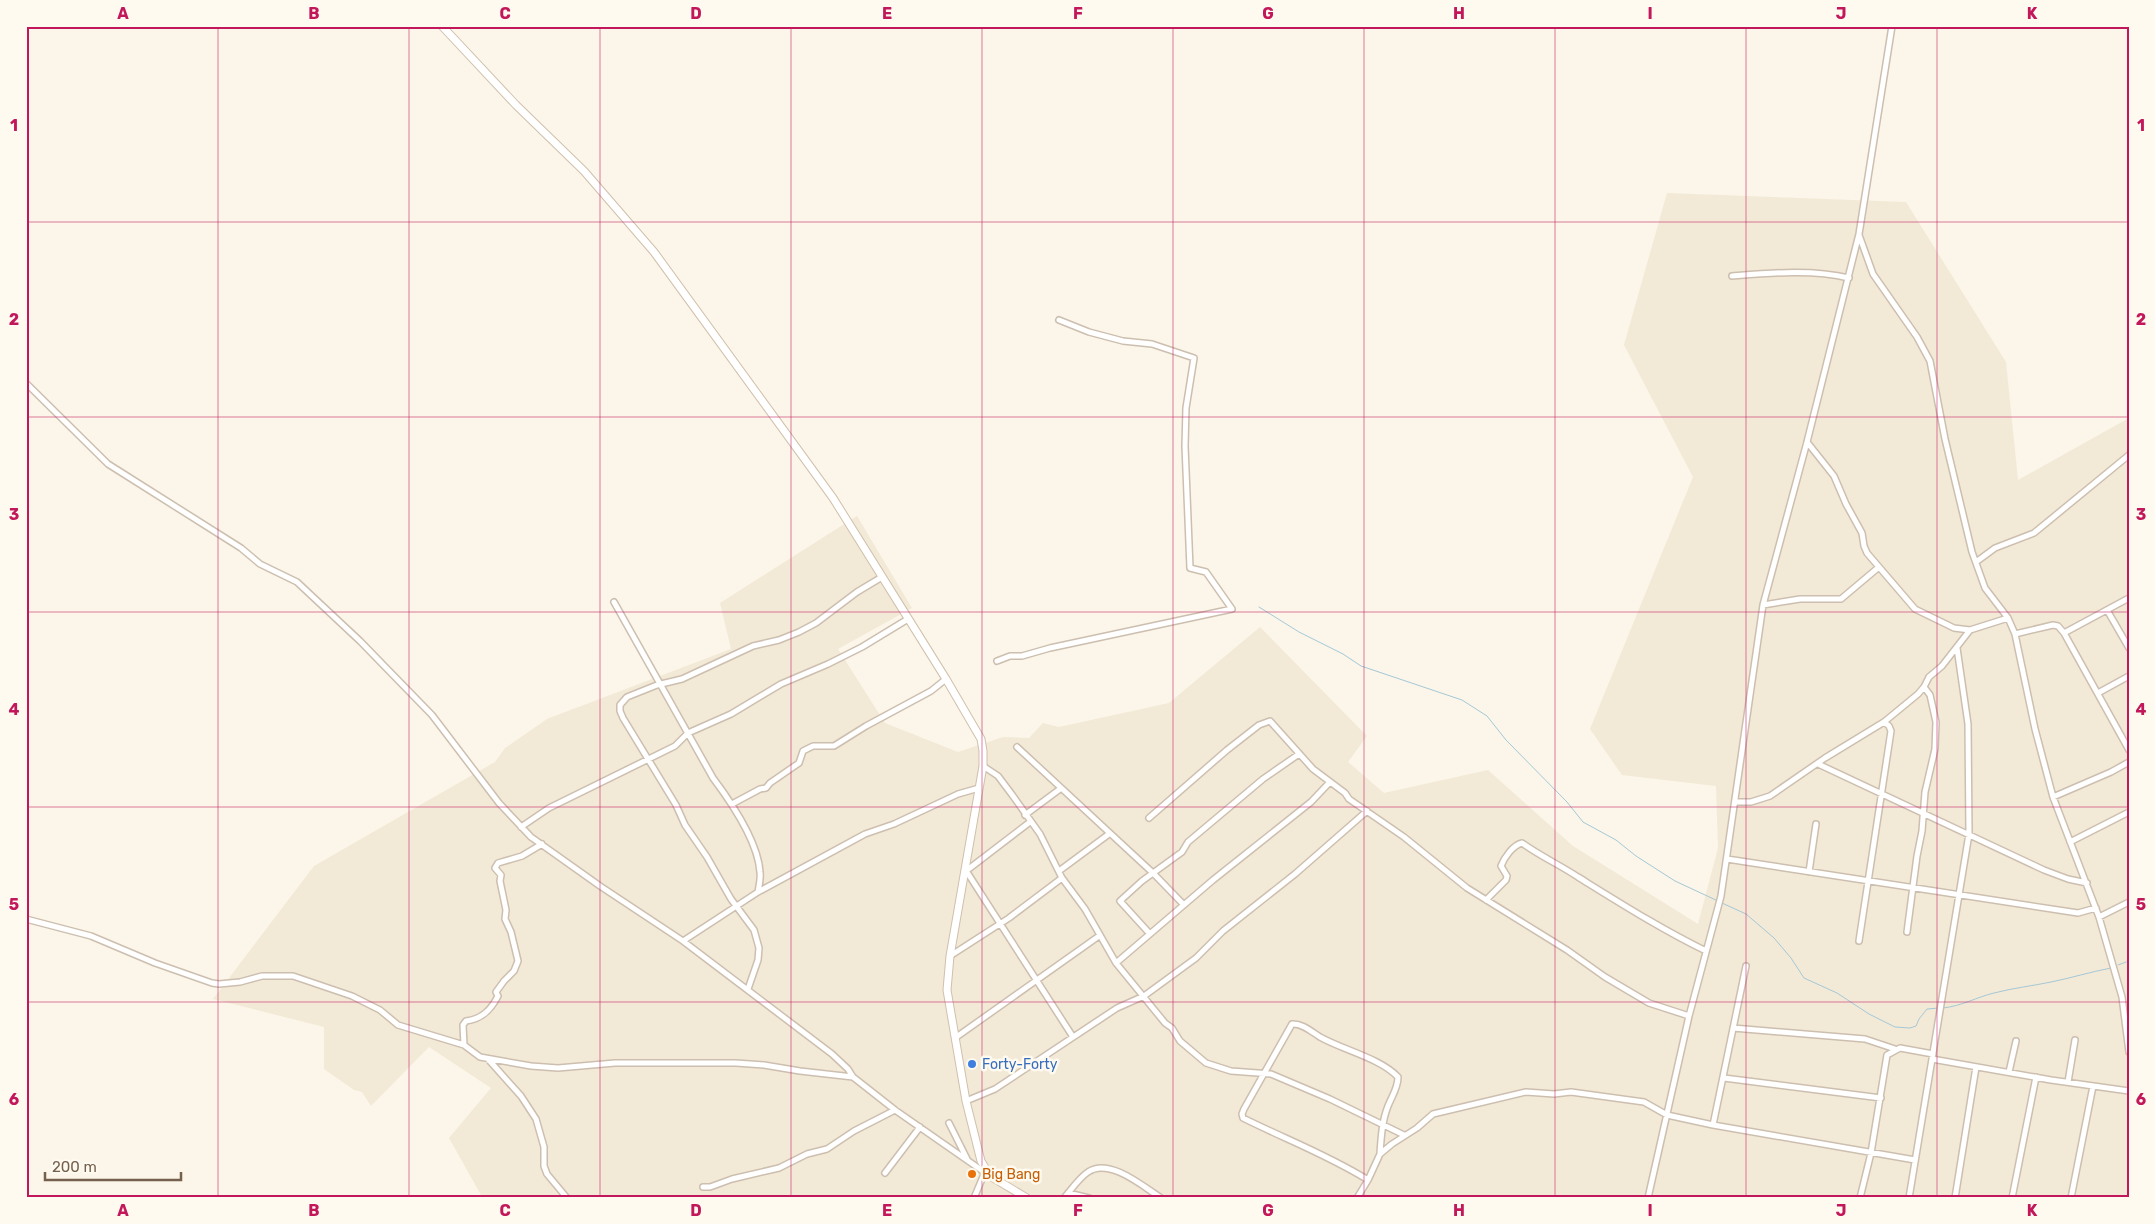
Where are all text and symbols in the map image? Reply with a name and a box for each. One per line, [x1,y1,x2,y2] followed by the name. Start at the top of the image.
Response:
[117,4,129,23] text: A
[308,4,320,23] text: B
[499,4,511,23] text: C
[690,4,702,23] text: D
[882,4,892,23] text: E
[1073,4,1083,23] text: F
[1262,4,1274,23] text: G
[1453,4,1465,23] text: H
[1647,4,1653,23] text: I
[1836,4,1846,23] text: J
[2027,4,2038,23] text: K
[10,116,18,135] text: 1
[2137,116,2145,135] text: 1
[9,310,19,329] text: 2
[2136,310,2146,329] text: 2
[9,505,19,524] text: 3
[2136,505,2146,524] text: 3
[9,700,20,719] text: 4
[2136,700,2147,719] text: 4
[9,895,19,914] text: 5
[2136,895,2146,914] text: 5
[982,1056,1058,1073] place label: Forty-Forty
[966,1058,978,1070] marker: Forty-Forty
[9,1090,19,1109] text: 6
[2136,1090,2146,1109] text: 6
[45,1149,181,1181] scale bar
[52,1158,97,1176] text: 200 m
[982,1166,1040,1183] place label: Big Bang
[966,1168,978,1180] marker: Big Bang
[117,1201,129,1220] text: A
[308,1201,320,1220] text: B
[499,1201,511,1220] text: C
[690,1201,702,1220] text: D
[882,1201,892,1220] text: E
[1073,1201,1083,1220] text: F
[1262,1201,1274,1220] text: G
[1453,1201,1465,1220] text: H
[1647,1201,1653,1220] text: I
[1836,1201,1846,1220] text: J
[2027,1201,2038,1220] text: K

